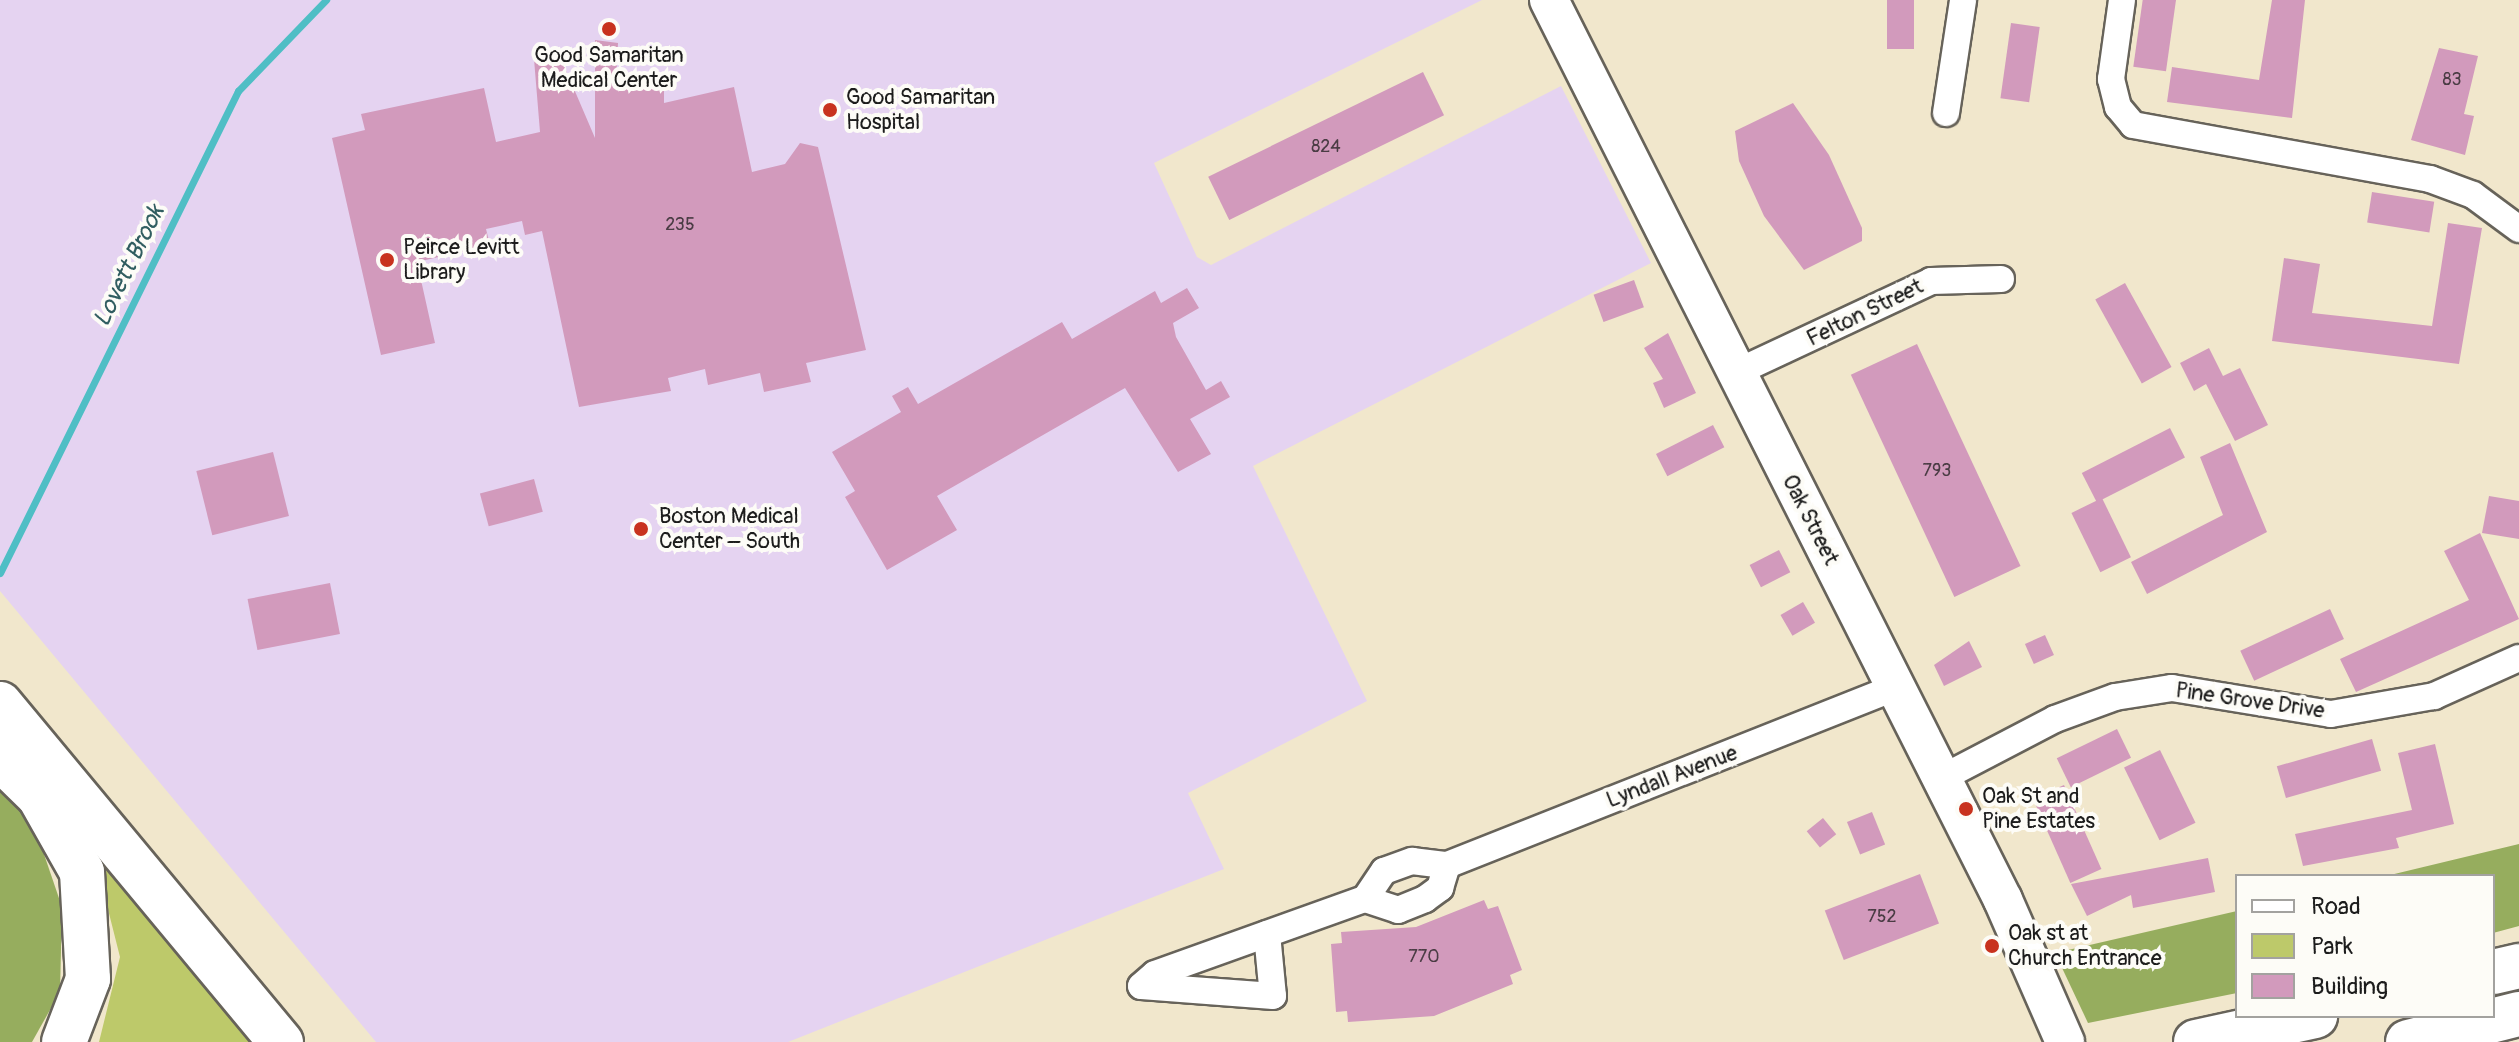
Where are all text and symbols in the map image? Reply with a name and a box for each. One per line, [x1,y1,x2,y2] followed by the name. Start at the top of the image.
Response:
[600,20,618,38] marker: Good Samaritan Medical Center
[534,42,684,94] place label: Good Samaritan Medical Center
[2442,69,2462,91] house number: 83
[846,84,995,136] place label: Good Samaritan Hospital
[821,101,839,119] marker: Good Samaritan Hospital
[1311,136,1341,158] house number: 824
[87,201,171,331] water label: Lovett Brook
[665,214,695,236] house number: 235
[403,234,519,286] place label: Peirce Levitt Library
[378,251,396,269] marker: Peirce Levitt Library
[1803,274,1927,352] street label: Felton Street
[1923,460,1951,482] house number: 793
[1776,470,1844,570] street label: Oak Street
[659,503,800,554] place label: Boston Medical Center – South
[630,518,652,540] marker: Boston Medical Center – South
[2174,677,2326,725] street label: Pine Grove Drive
[1603,740,1741,814] street label: Lyndall Avenue
[1982,783,2095,834] place label: Oak St and Pine Estates
[1957,800,1975,818] marker: Oak St and Pine Estates
[2235,874,2495,1018] legend
[2311,892,2361,921] text: Road
[1867,906,1897,928] house number: 752
[2008,920,2162,972] place label: Oak st at Church Entrance
[2311,932,2353,961] text: Park
[1983,937,2001,955] marker: Oak st at Church Entrance
[1408,946,1440,968] house number: 770
[2311,972,2388,1001] text: Building

